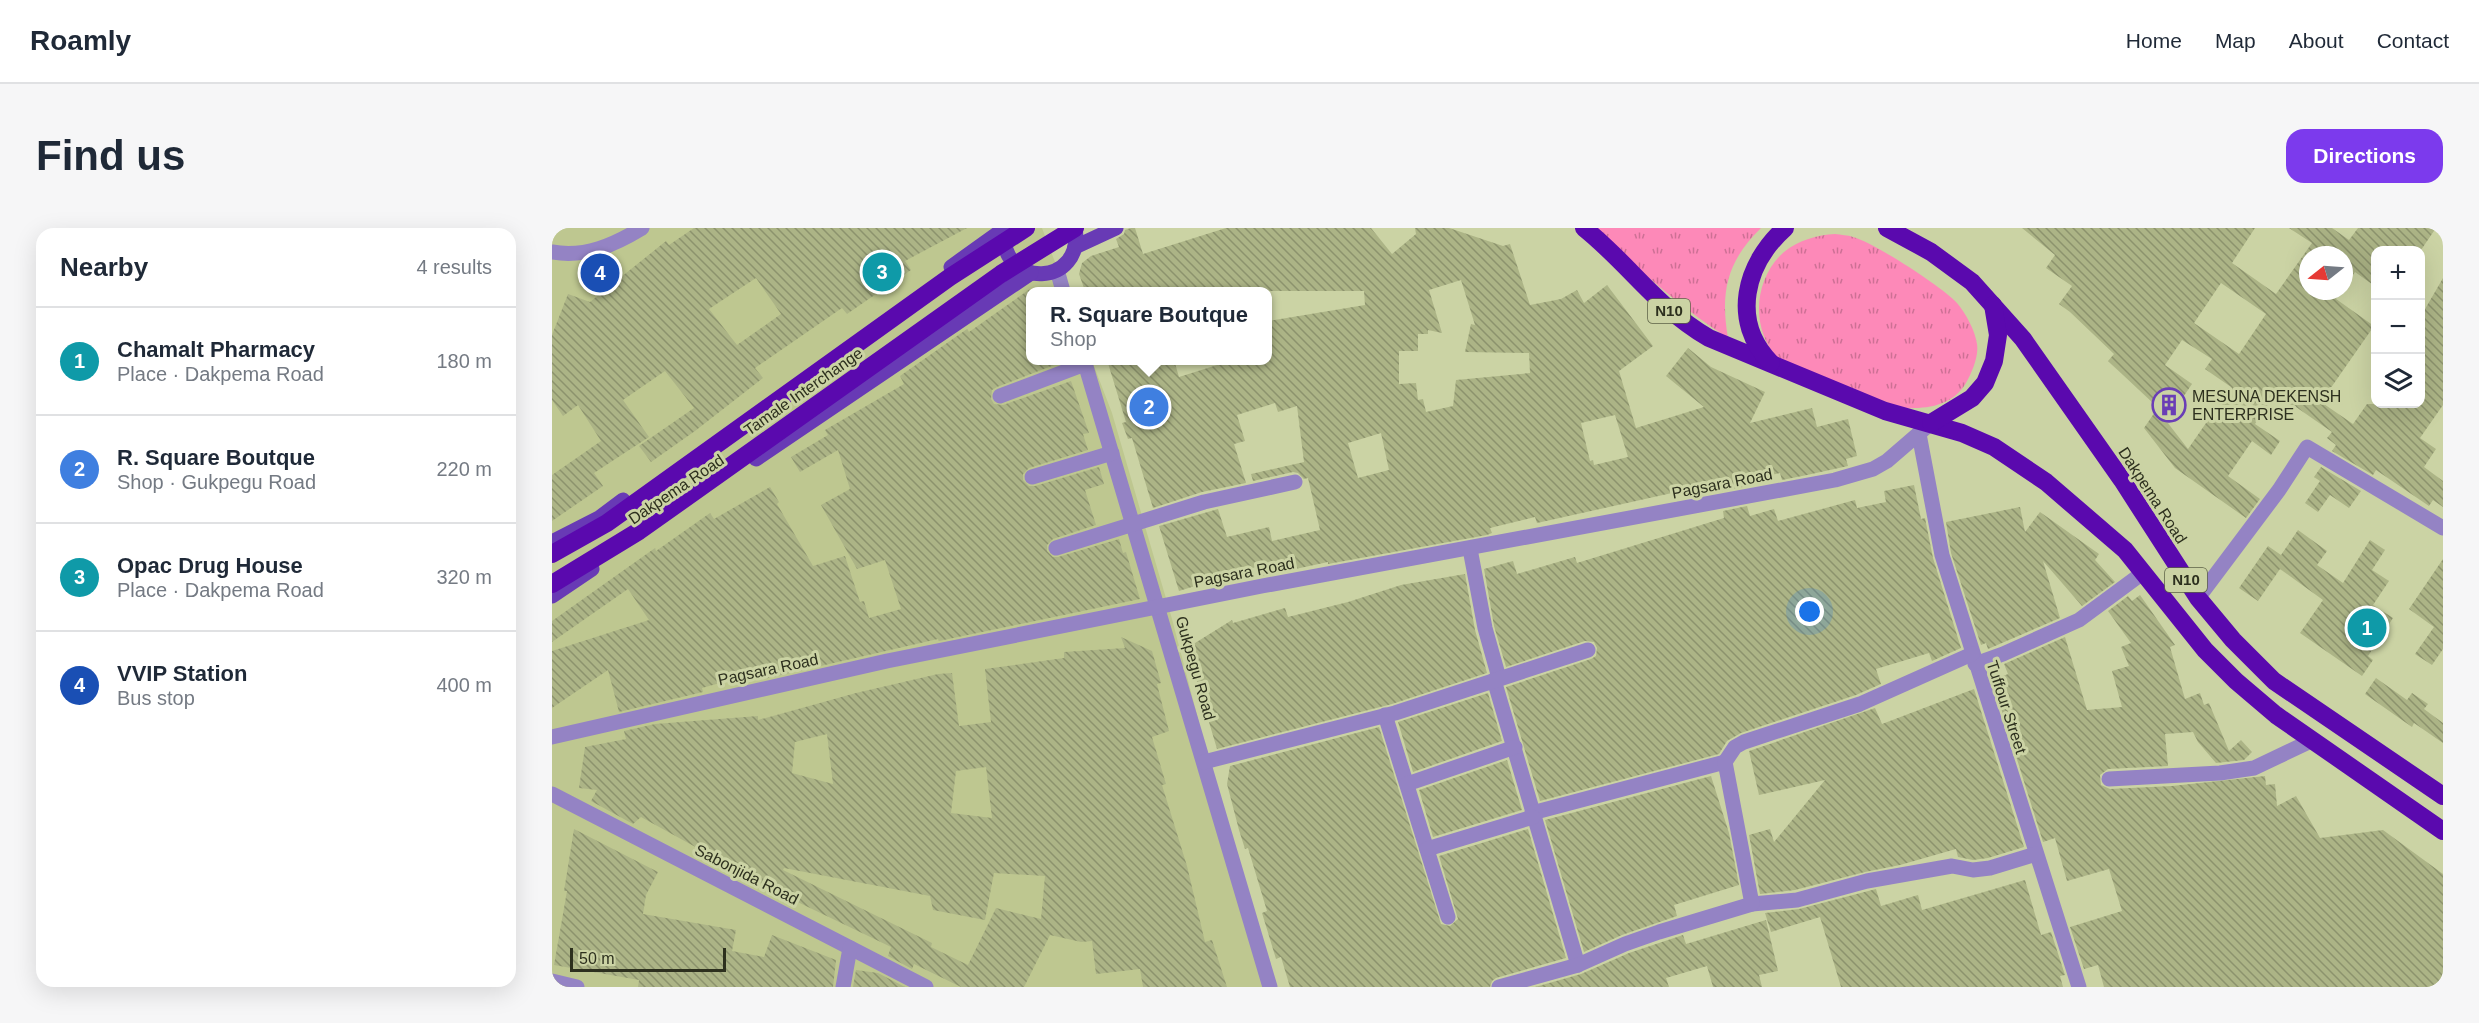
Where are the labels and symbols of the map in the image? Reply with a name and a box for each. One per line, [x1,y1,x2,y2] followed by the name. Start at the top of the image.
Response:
[2299,246,2353,300] north arrow
[580,250,620,296] pin: 4
[862,250,902,294] pin: 3
[1648,299,1690,323] road number: N10
[741,344,866,439] street label: Tamale Interchange
[1130,384,1168,429] pin: 2
[2151,387,2187,423] building icon: MESUNA DEKENSH ENTERPRISE
[2192,388,2341,423] place label: MESUNA DEKENSH ENTERPRISE
[2115,444,2190,547] street label: Dakpema Road
[625,451,727,528] street label: Dakpema Road
[1670,465,1774,502] street label: Pagsara Road
[1192,554,1296,591] street label: Pagsara Road
[2165,568,2207,592] road number: N10
[1795,597,1824,626] your location
[2348,606,2386,650] pin: 1
[1173,614,1219,722] street label: Gukpegu Road
[716,651,820,688] street label: Pagsara Road
[1983,658,2030,756] street label: Tuffour Street
[692,841,801,908] street label: Sabonjida Road
[570,945,726,972] scale bar

